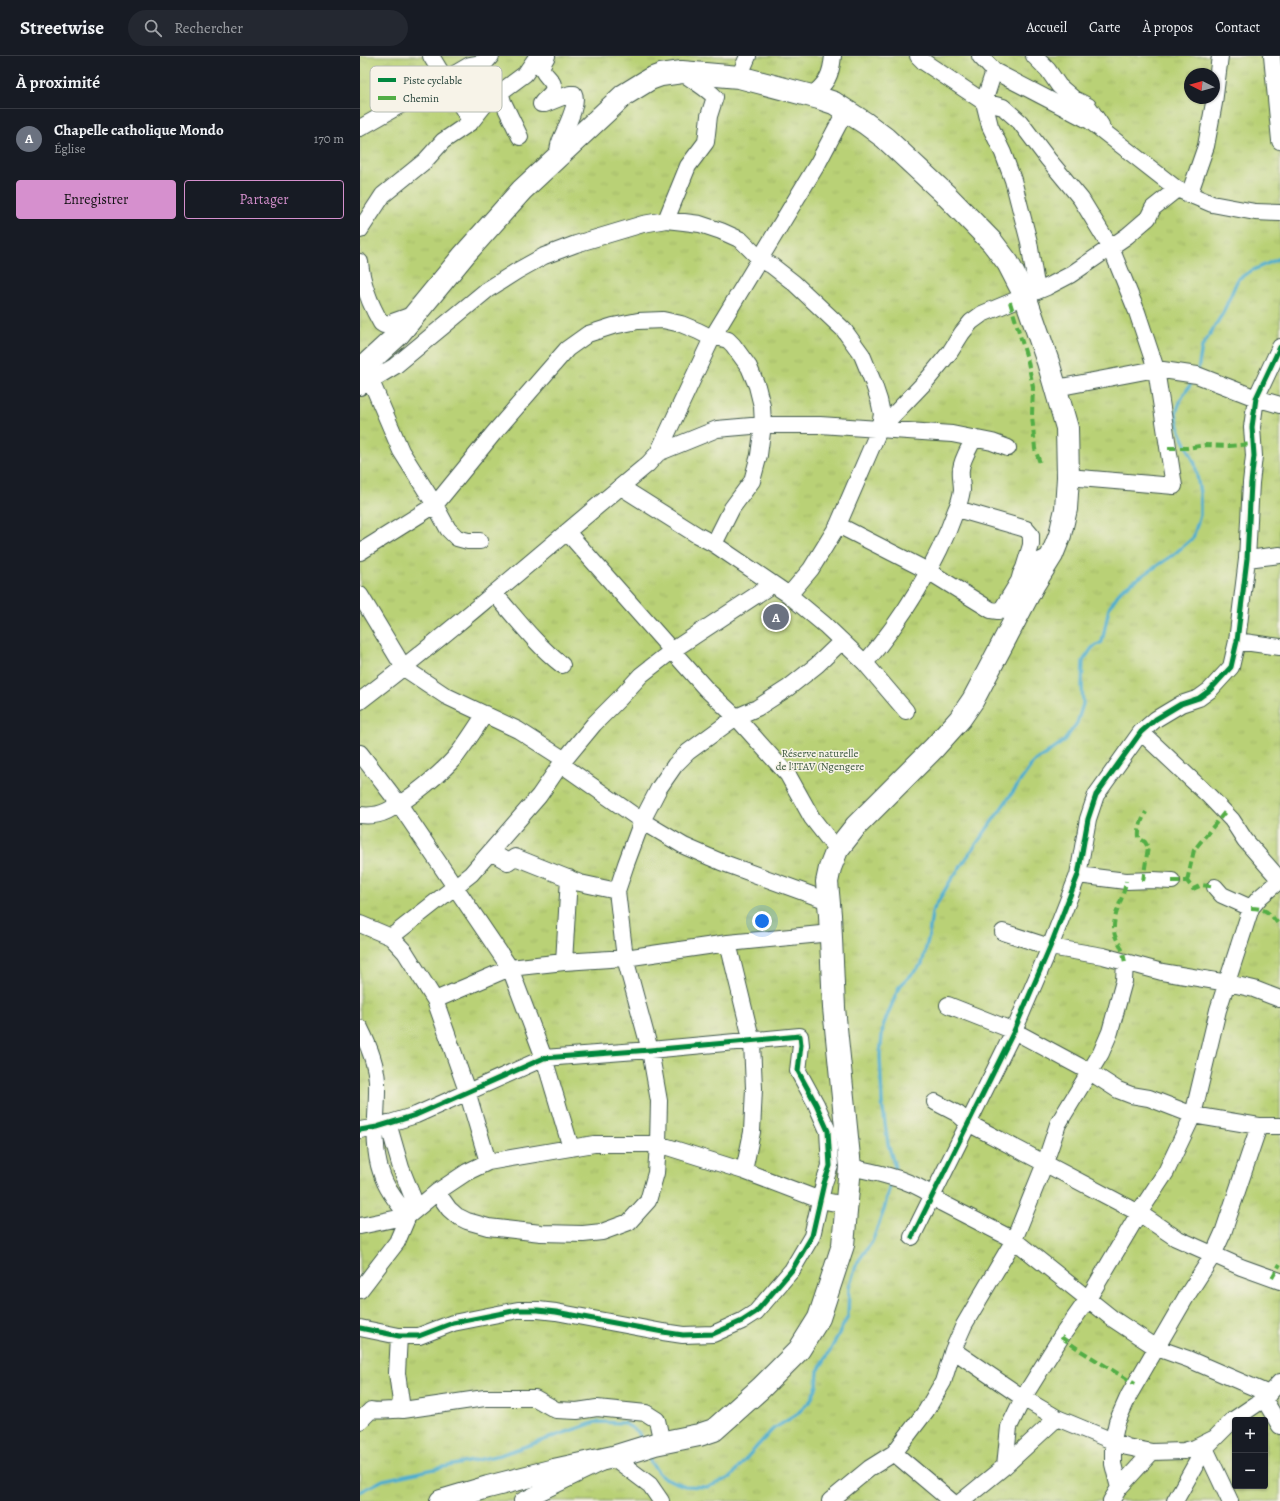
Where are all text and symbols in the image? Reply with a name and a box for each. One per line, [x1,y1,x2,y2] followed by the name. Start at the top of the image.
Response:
[128,10,408,46] search box
[20,15,104,41] text: Streetwise
[142,17,164,39] icon: search
[174,18,243,38] text: Rechercher
[1026,18,1067,37] text: Accueil
[1089,18,1121,37] text: Carte
[1143,18,1193,37] text: À propos
[1215,18,1260,37] text: Contact
[370,66,502,112] legend
[1184,68,1220,104] north arrow
[16,71,100,94] text: À proximité
[403,73,462,88] text: Piste cyclable
[403,91,439,106] text: Chemin
[54,120,224,140] text: Chapelle catholique Mondo
[25,130,33,147] text: A
[314,130,344,147] text: 170 m
[54,140,86,157] text: Église
[16,180,176,219] button: Enregistrer
[184,180,344,219] button: Partager
[763,602,789,632] pin: A
[776,746,864,774] park label: Réserve naturelle de l'ITAV (Ngengere
[752,911,772,931] your location
[1232,1417,1268,1489] map controls
[1232,1417,1268,1453] button: +
[1232,1453,1268,1489] button: −

